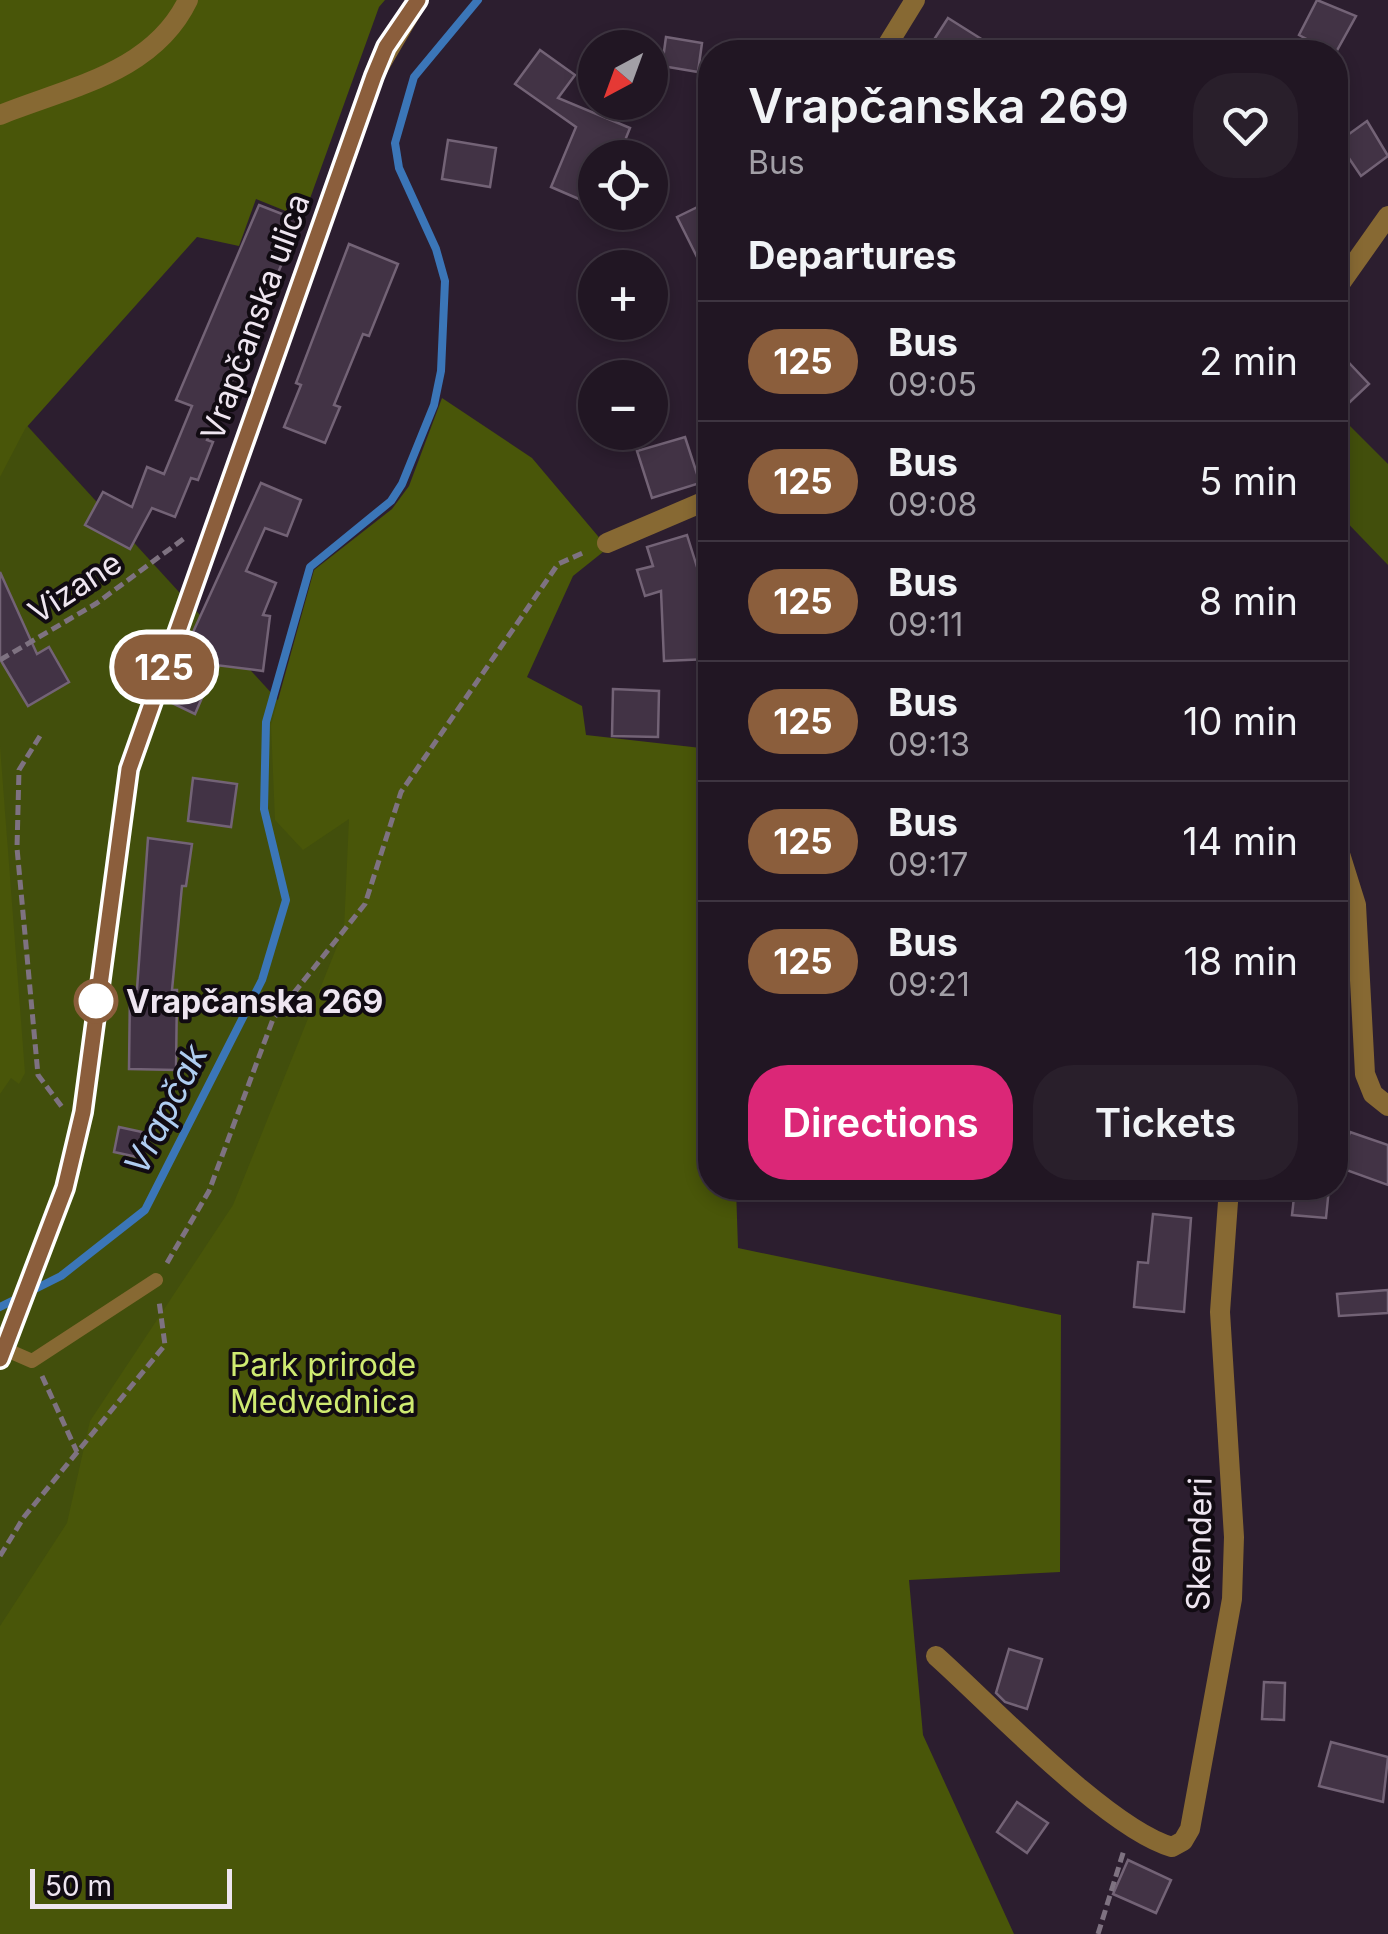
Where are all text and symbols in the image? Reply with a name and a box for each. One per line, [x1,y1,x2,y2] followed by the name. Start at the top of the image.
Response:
[578,30,668,120] north arrow
[578,30,668,450] map controls
[1193,73,1298,178] button: heart
[748,76,1129,135] text: Vrapčanska 269
[578,140,668,230] button: locate
[748,143,805,182] text: Bus
[192,188,318,446] street label: Vrapčanska ulica
[748,232,957,278] text: Departures
[578,250,668,340] button: +
[888,319,958,365] text: Bus
[1199,338,1298,384] text: 2 min
[773,340,833,382] text: 125
[578,360,668,450] button: −
[888,365,977,404] text: 09:05
[888,439,958,485] text: Bus
[1199,458,1298,504] text: 5 min
[773,460,833,502] text: 125
[888,485,977,524] text: 09:08
[21,543,129,631] street label: Vizane
[888,559,958,605] text: Bus
[1199,578,1298,624] text: 8 min
[773,580,833,622] text: 125
[888,605,963,644] text: 09:11
[106,634,222,700] line badge: 125
[134,646,194,688] text: 125
[888,679,958,725] text: Bus
[1183,698,1298,744] text: 10 min
[773,700,833,742] text: 125
[888,725,970,764] text: 09:13
[888,799,958,845] text: Bus
[1182,818,1298,864] text: 14 min
[773,820,833,862] text: 125
[888,845,968,884] text: 09:17
[888,919,958,965] text: Bus
[1183,938,1298,984] text: 18 min
[773,940,833,982] text: 125
[888,965,970,1004] text: 09:21
[75,980,117,1022] marker: Vrapčanska 269
[126,982,383,1021] place label: Vrapčanska 269
[114,1036,216,1181] water label: Vrapčak
[748,1065,1013,1180] button: Directions
[1033,1065,1298,1180] button: Tickets
[230,1345,416,1421] park label: Park prirode Medvednica
[1178,1477,1220,1611] street label: Skenderi
[30,1864,232,1908] scale bar
[45,1869,112,1903] text: 50 m

